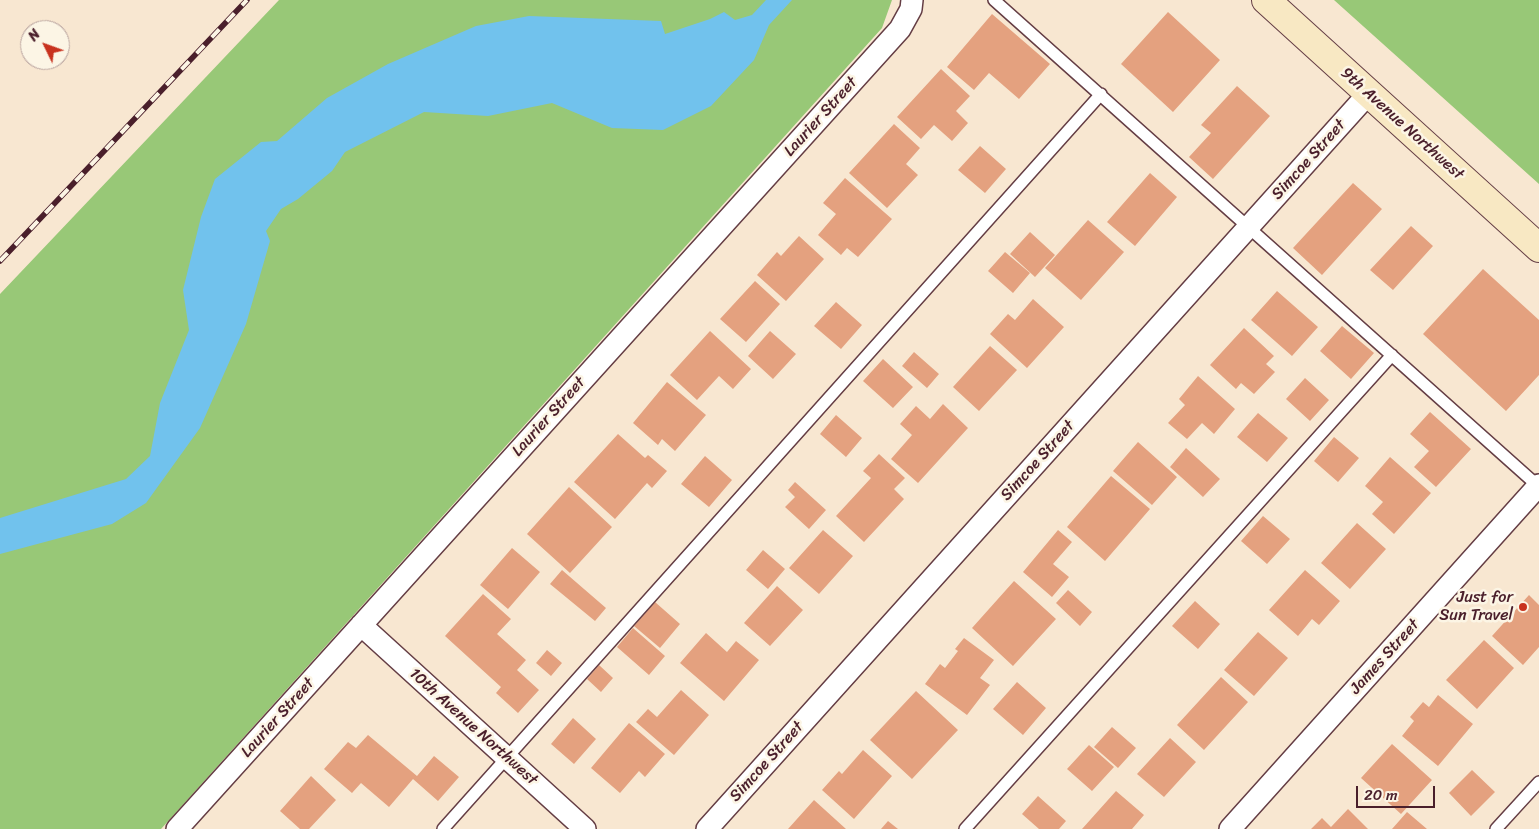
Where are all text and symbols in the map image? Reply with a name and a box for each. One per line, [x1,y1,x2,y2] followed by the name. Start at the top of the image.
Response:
[20,20,70,70] north arrow
[22,23,47,47] text: N
[1337,64,1467,184] street label: 9th Avenue Northwest
[780,73,862,161] street label: Laurier Street
[1268,116,1350,204] street label: Simcoe Street
[508,373,590,461] street label: Laurier Street
[997,417,1079,505] street label: Simcoe Street
[1439,588,1513,626] place label: Just for Sun Travel
[1517,601,1529,613] marker: Just for Sun Travel
[1346,616,1424,698] street label: James Street
[405,664,541,790] street label: 10th Avenue Northwest
[237,674,319,762] street label: Laurier Street
[726,718,808,806] street label: Simcoe Street
[1359,776,1438,808] scale bar
[1364,782,1398,808] text: 20 m

